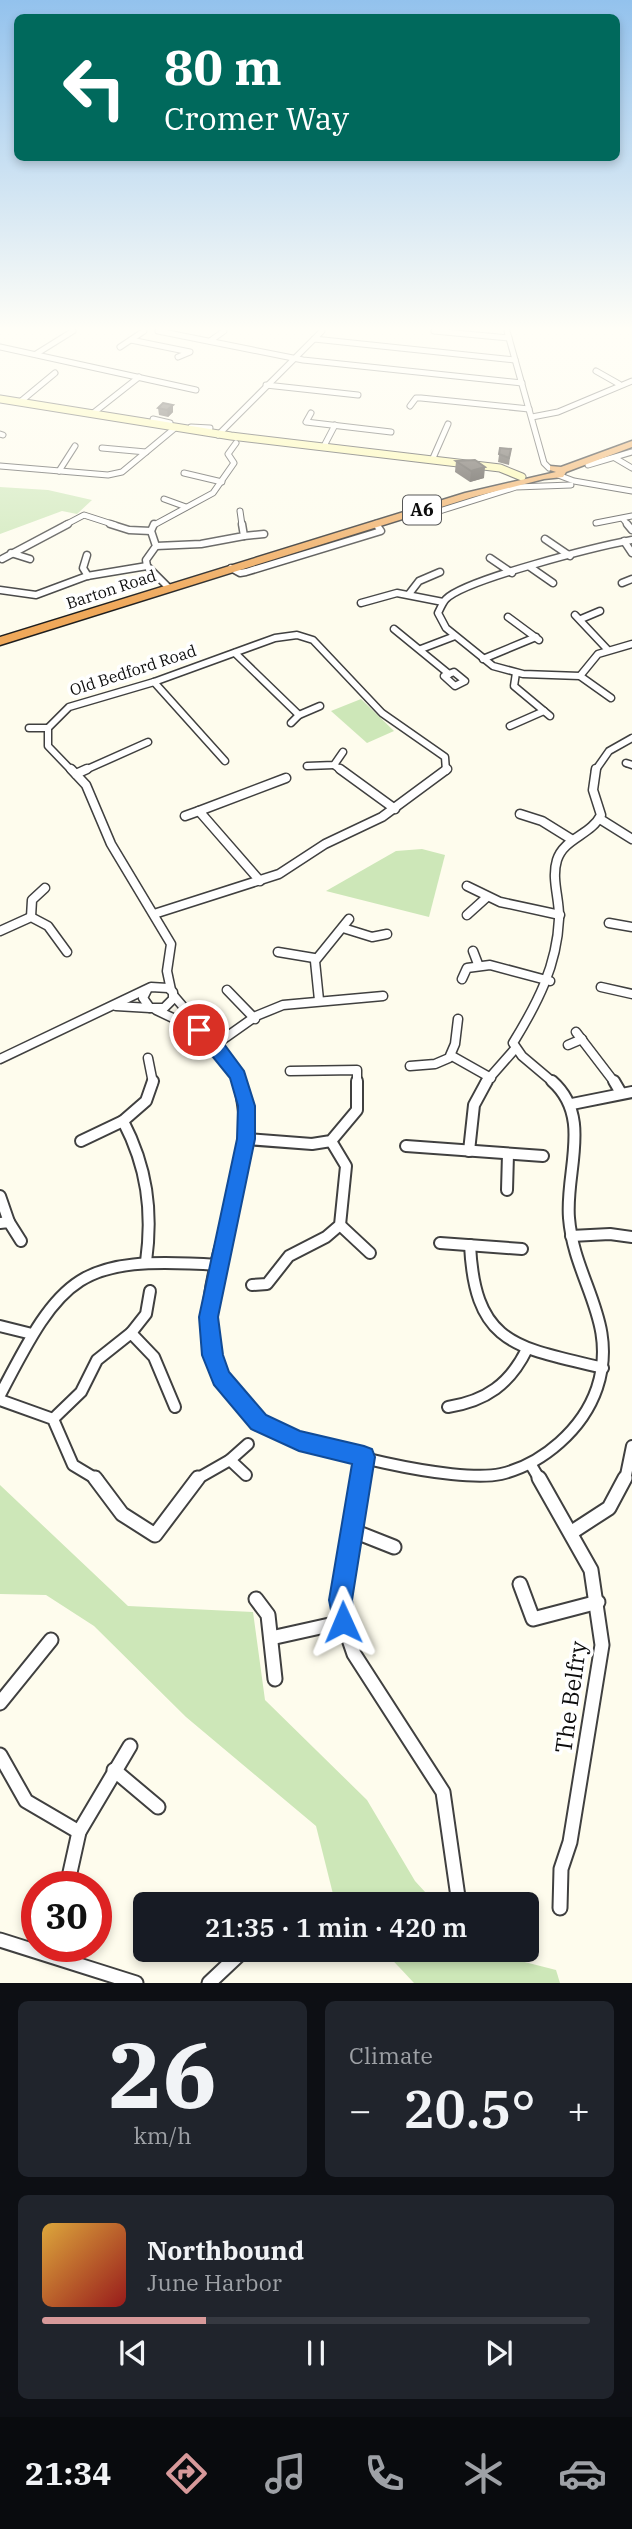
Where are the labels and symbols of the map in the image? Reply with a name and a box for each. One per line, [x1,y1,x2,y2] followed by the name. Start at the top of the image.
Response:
[403,496,441,524] road number: A6
[63,565,159,613] street label: Barton Road
[67,640,199,700] street label: Old Bedford Road
[169,1000,229,1060] pin
[306,1585,380,1659] position arrow
[547,1638,593,1755] street label: The Belfry
[21,1871,112,1962] speed limit sign: 30

